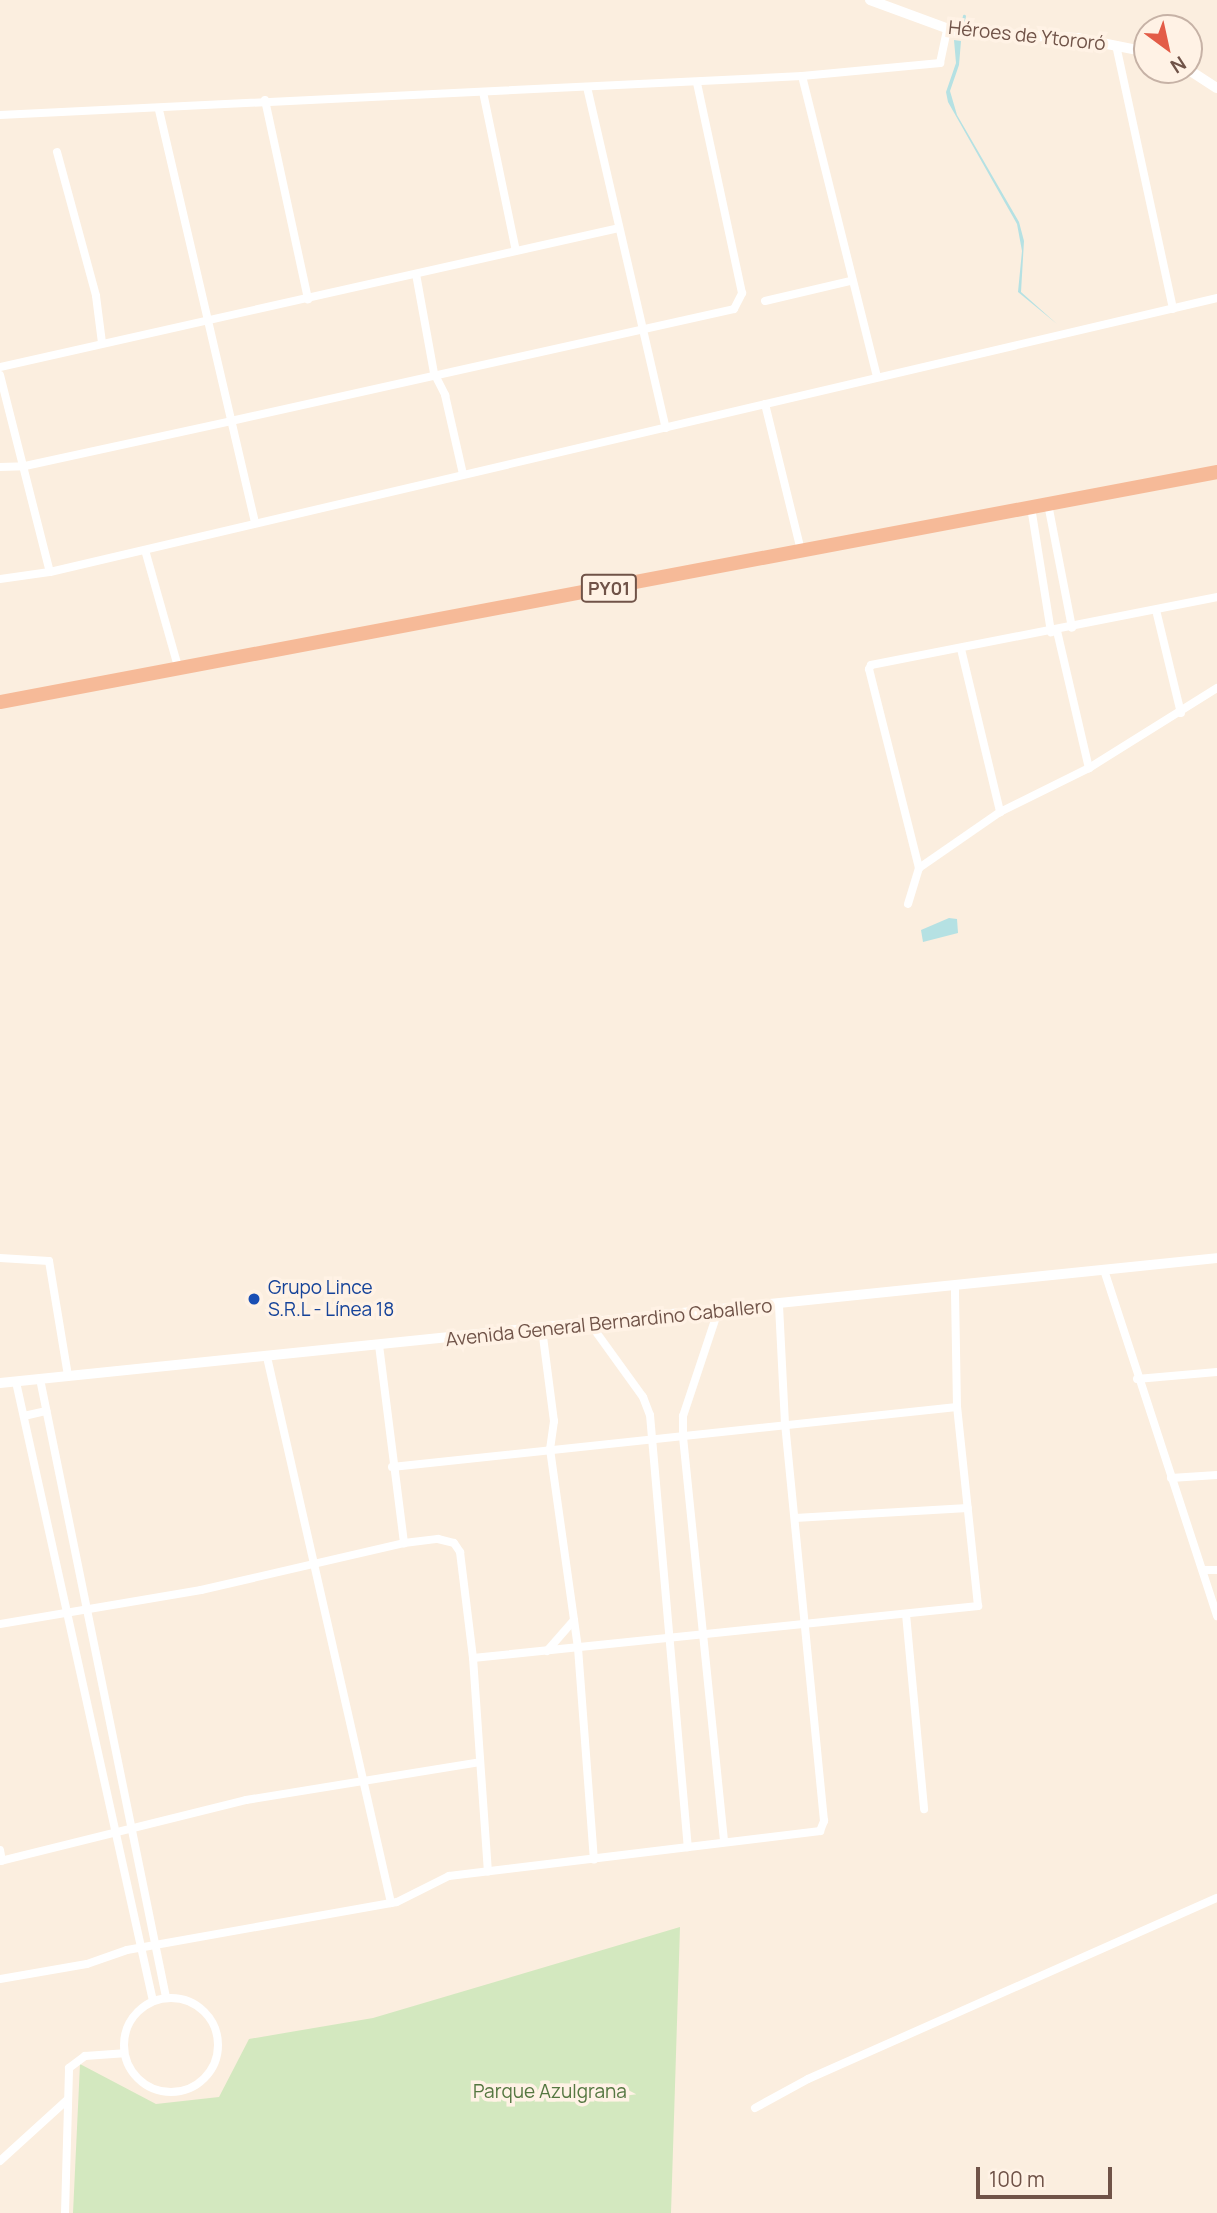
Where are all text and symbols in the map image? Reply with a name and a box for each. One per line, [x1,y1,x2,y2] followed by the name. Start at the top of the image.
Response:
[1133,14,1203,84] north arrow
[947,16,1107,56] street label: Héroes de Ytororó
[1166,50,1191,80] text: N
[579,574,639,602] road number: PY01
[268,1277,395,1321] place label: Grupo Lince S.R.L - Línea 18
[246,1291,262,1307] marker: Grupo Lince S.R.L - Línea 18
[445,1294,773,1352] street label: Avenida General Bernardino Caballero
[473,2081,627,2103] park label: Parque Azulgrana
[979,2154,1116,2198] scale bar
[989,2165,1045,2193] text: 100 m

